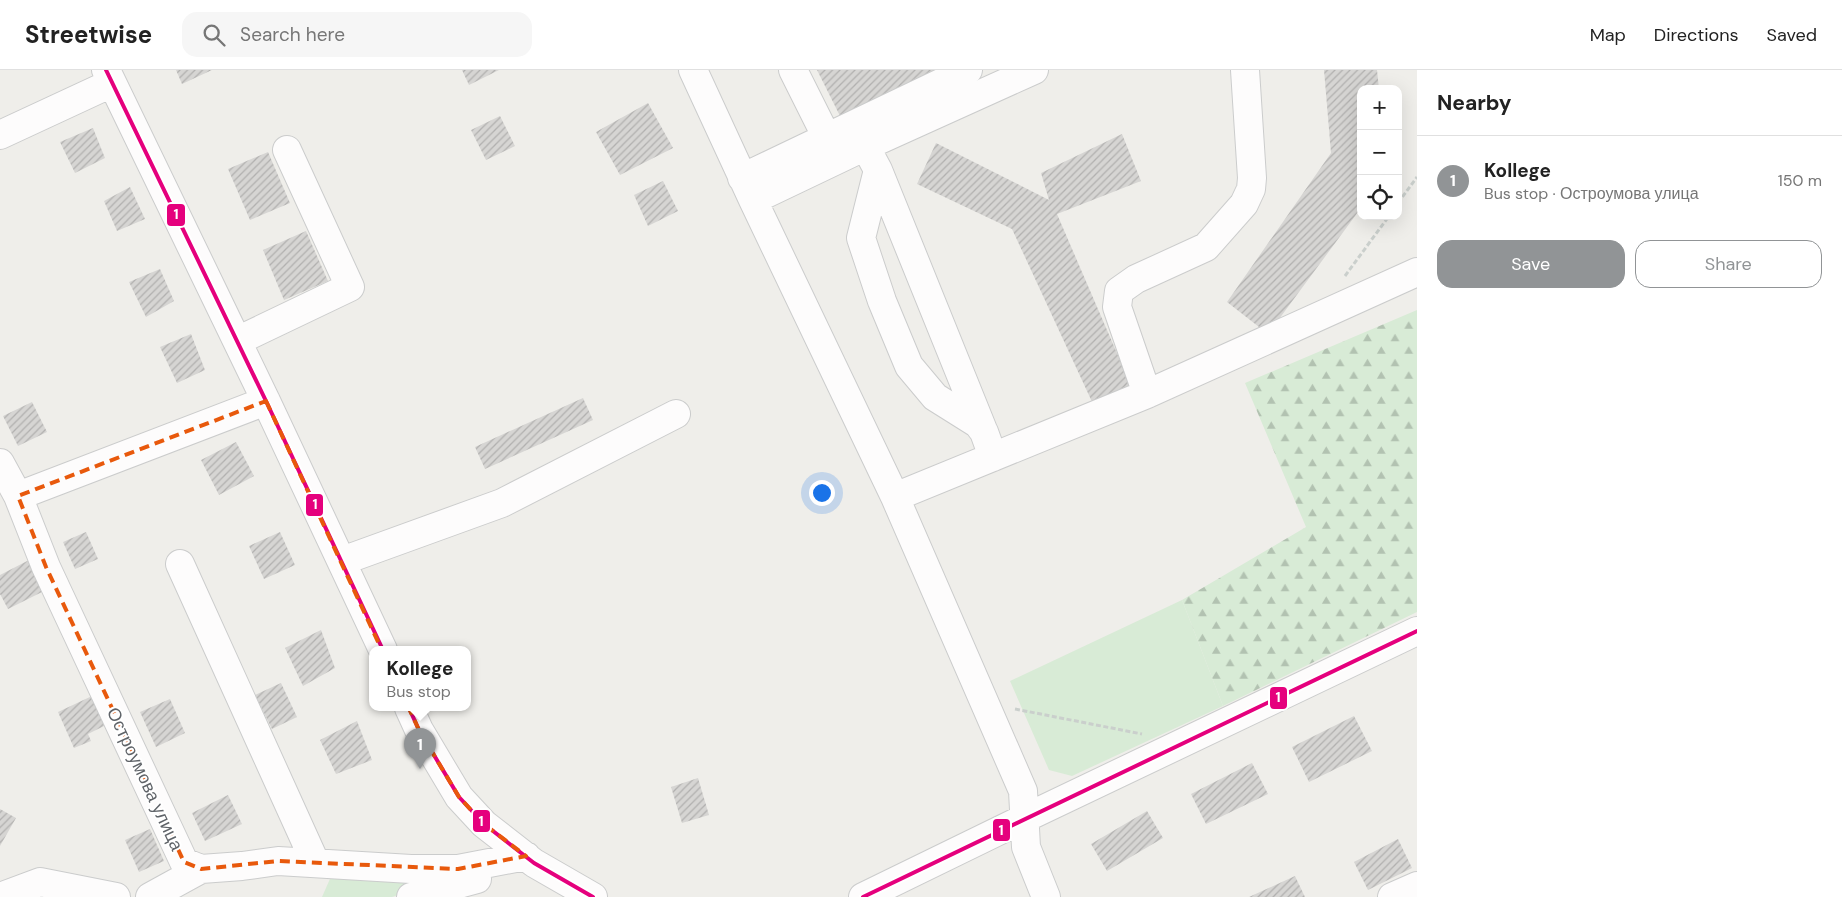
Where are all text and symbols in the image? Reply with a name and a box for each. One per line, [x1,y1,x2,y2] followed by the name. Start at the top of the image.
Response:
[182,12,532,57] search box
[25,19,152,50] text: Streetwise
[200,21,228,49] icon: search
[240,22,345,47] text: Search here
[1590,23,1626,47] text: Map
[1654,23,1739,47] text: Directions
[1767,23,1817,47] text: Saved
[1357,85,1402,220] map controls
[1357,85,1402,130] button: +
[1437,89,1511,117] text: Nearby
[1357,130,1402,175] button: −
[1484,158,1551,183] text: Kollege
[1450,170,1456,191] text: 1
[1778,170,1822,191] text: 150 m
[1357,175,1402,220] button: locate
[1484,183,1699,204] text: Bus stop · Остроумова улица
[166,203,186,227] line badge: 1
[173,205,179,223] text: 1
[1437,240,1625,288] button: Save
[1635,240,1822,288] button: Share
[809,480,835,506] your location
[305,493,324,517] line badge: 1
[312,495,318,513] text: 1
[369,646,471,711] popup
[387,656,453,681] text: Kollege
[387,681,451,702] text: Bus stop
[1269,686,1288,710] line badge: 1
[1275,688,1281,706] text: 1
[101,703,189,856] street label: Остроумова улица
[404,728,436,769] pin: 1
[472,809,491,833] line badge: 1
[478,812,484,830] text: 1
[992,818,1011,842] line badge: 1
[998,821,1004,839] text: 1

